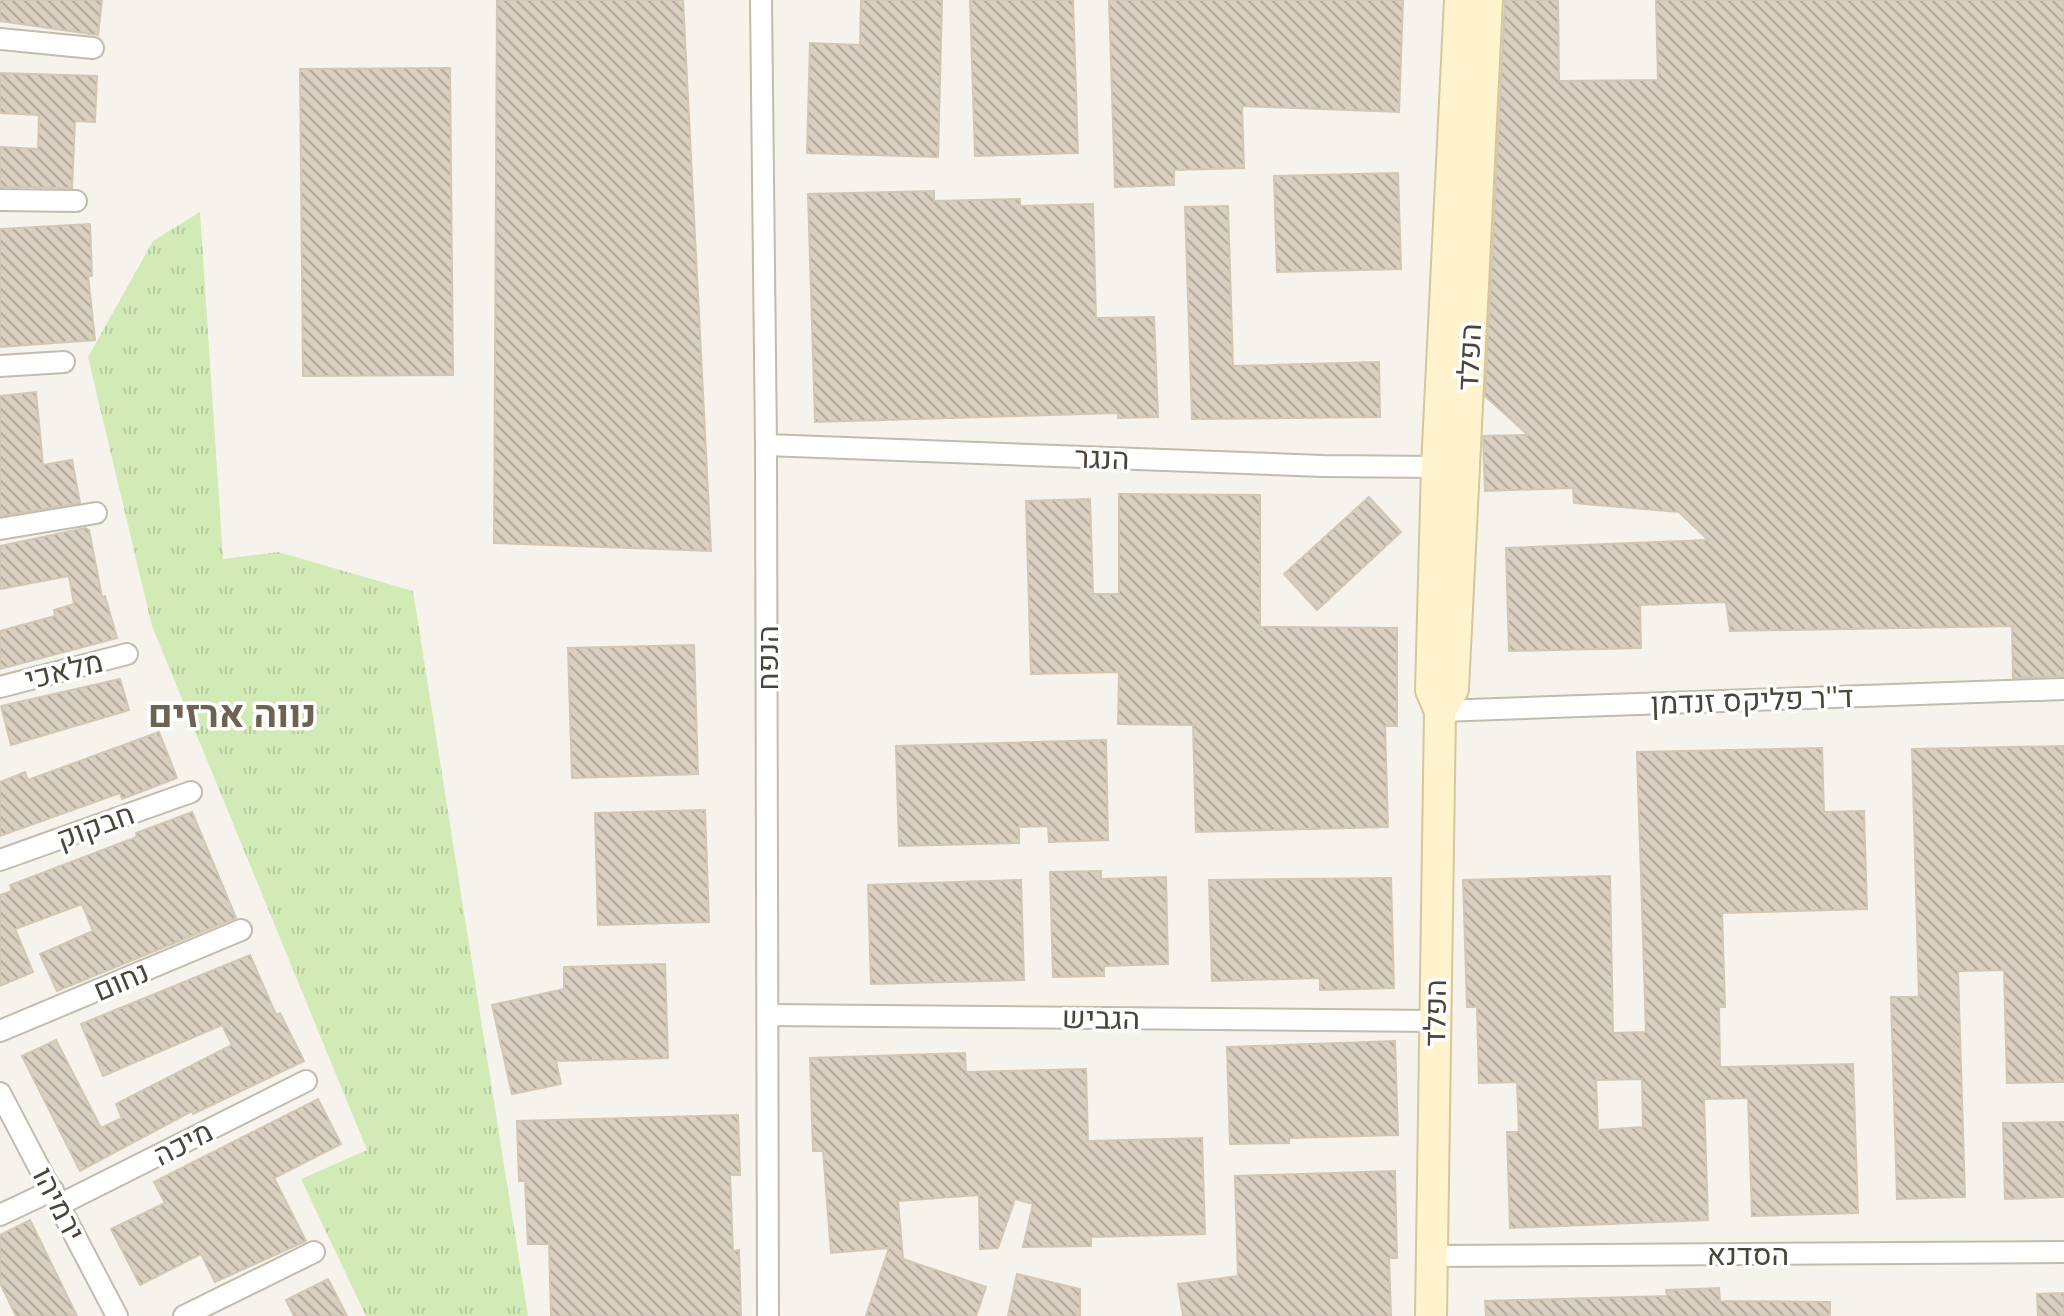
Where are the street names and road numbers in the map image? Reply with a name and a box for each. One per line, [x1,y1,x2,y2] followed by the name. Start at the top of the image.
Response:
[1449,322,1489,392] street label: הפלד
[1074,439,1130,477] street label: הנגר
[749,625,786,691] street label: הנפח
[21,643,107,697] street label: מלאכי
[1650,678,1854,722] street label: ד''ר פליקס זנדמן
[51,795,139,857] street label: חבקוק
[88,953,154,1009] street label: נחום
[1416,979,1454,1047] street label: הפלד
[1062,999,1140,1037] street label: הגביש
[147,1112,219,1174] street label: מיכה
[25,1161,93,1247] street label: ירמיהו
[1707,1236,1789,1273] street label: הסדנא

